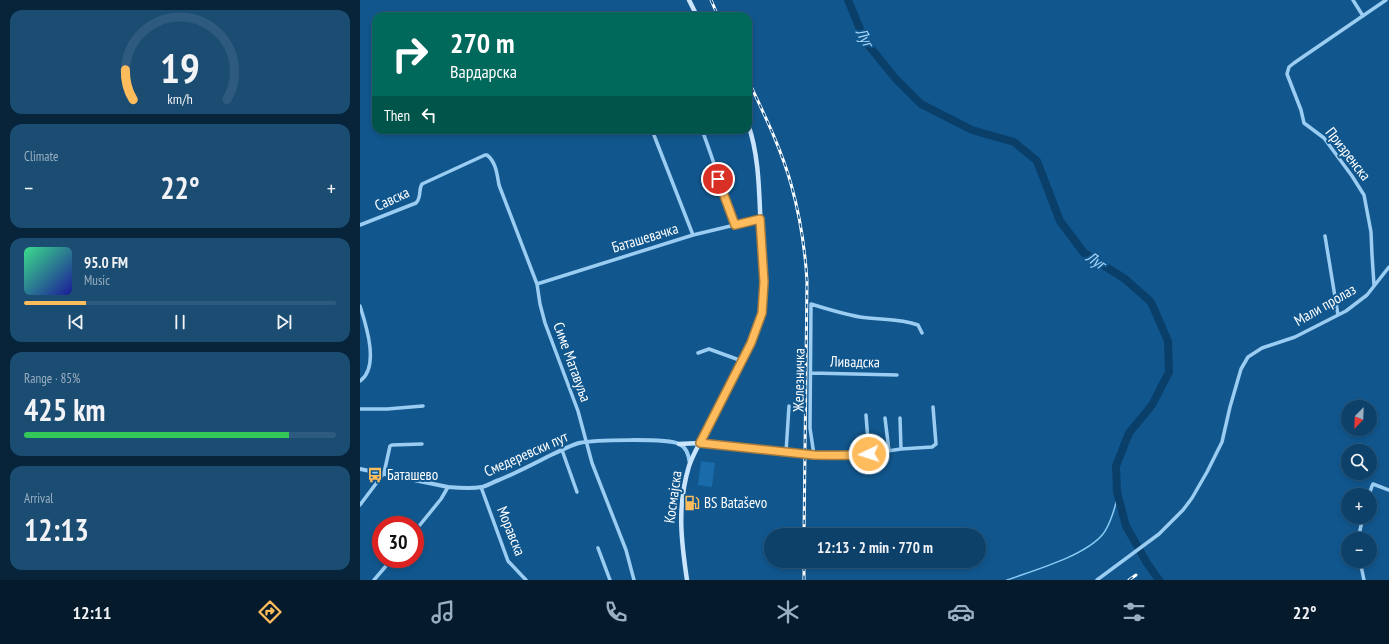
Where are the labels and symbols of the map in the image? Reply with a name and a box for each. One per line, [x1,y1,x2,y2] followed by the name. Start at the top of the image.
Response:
[851,23,879,52] water label: Луг
[1322,123,1375,184] street label: Призренска
[701,162,735,196] pin
[371,182,412,215] street label: Савска
[609,218,680,257] street label: Баташевачка
[1082,246,1111,275] water label: Луг
[1290,279,1359,330] street label: Мали пролаз
[549,319,596,404] street label: Симе Матавуља
[788,348,809,413] street label: Железничка
[829,352,880,371] street label: Ливадска
[1341,400,1377,436] north arrow
[481,426,571,481] street label: Смедеревски пут
[848,433,890,475] position arrow
[387,465,438,484] place label: Баташево
[366,466,384,484] bus stop icon: Баташево
[659,470,686,524] street label: Космајска
[704,493,767,512] place label: BS Bataševo
[683,494,701,512] fuel station icon: BS Bataševo
[493,503,530,558] street label: Моравска
[372,516,424,568] speed limit sign: 30

